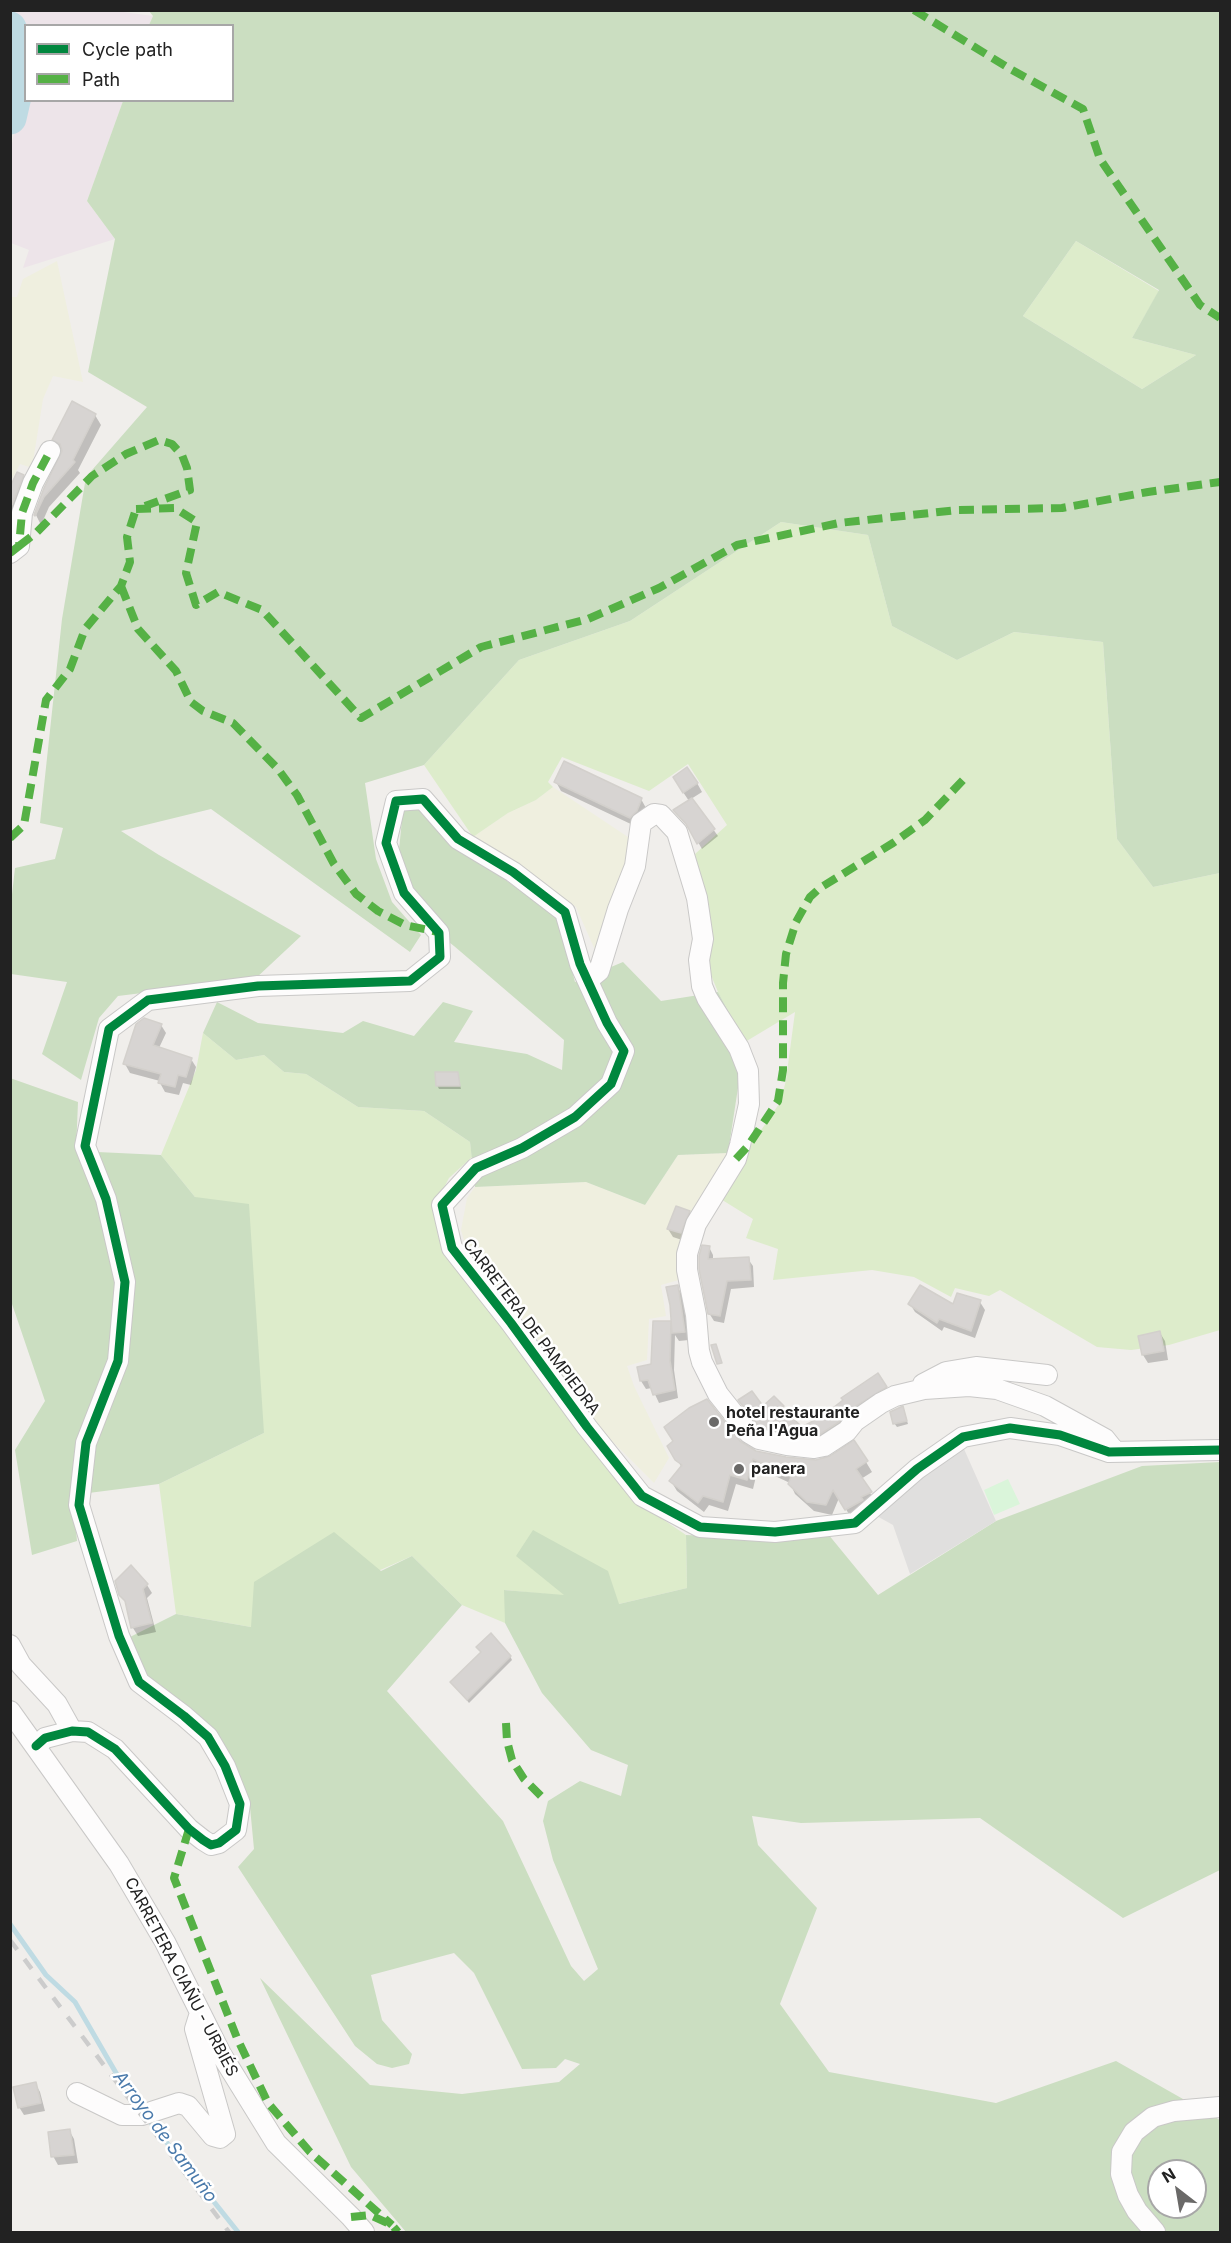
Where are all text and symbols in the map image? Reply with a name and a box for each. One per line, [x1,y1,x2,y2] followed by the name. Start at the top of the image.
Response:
[24,24,234,102] legend
[82,39,173,60] text: Cycle path
[82,69,120,90] text: Path
[458,1235,604,1419] street label: CARRETERA DE PAMPIEDRA
[726,1403,860,1441] place label: hotel restaurante Peña l'Agua
[707,1415,721,1429] marker: hotel restaurante Peña l'Agua
[751,1459,806,1479] place label: panera
[732,1462,746,1476] marker: panera
[120,1874,242,2080] street label: CARRETERA CIAÑU - URBIÉS
[109,2067,221,2207] water label: Arroyo de Samuño
[1147,2159,1207,2219] north arrow
[1158,2164,1179,2187] text: N

